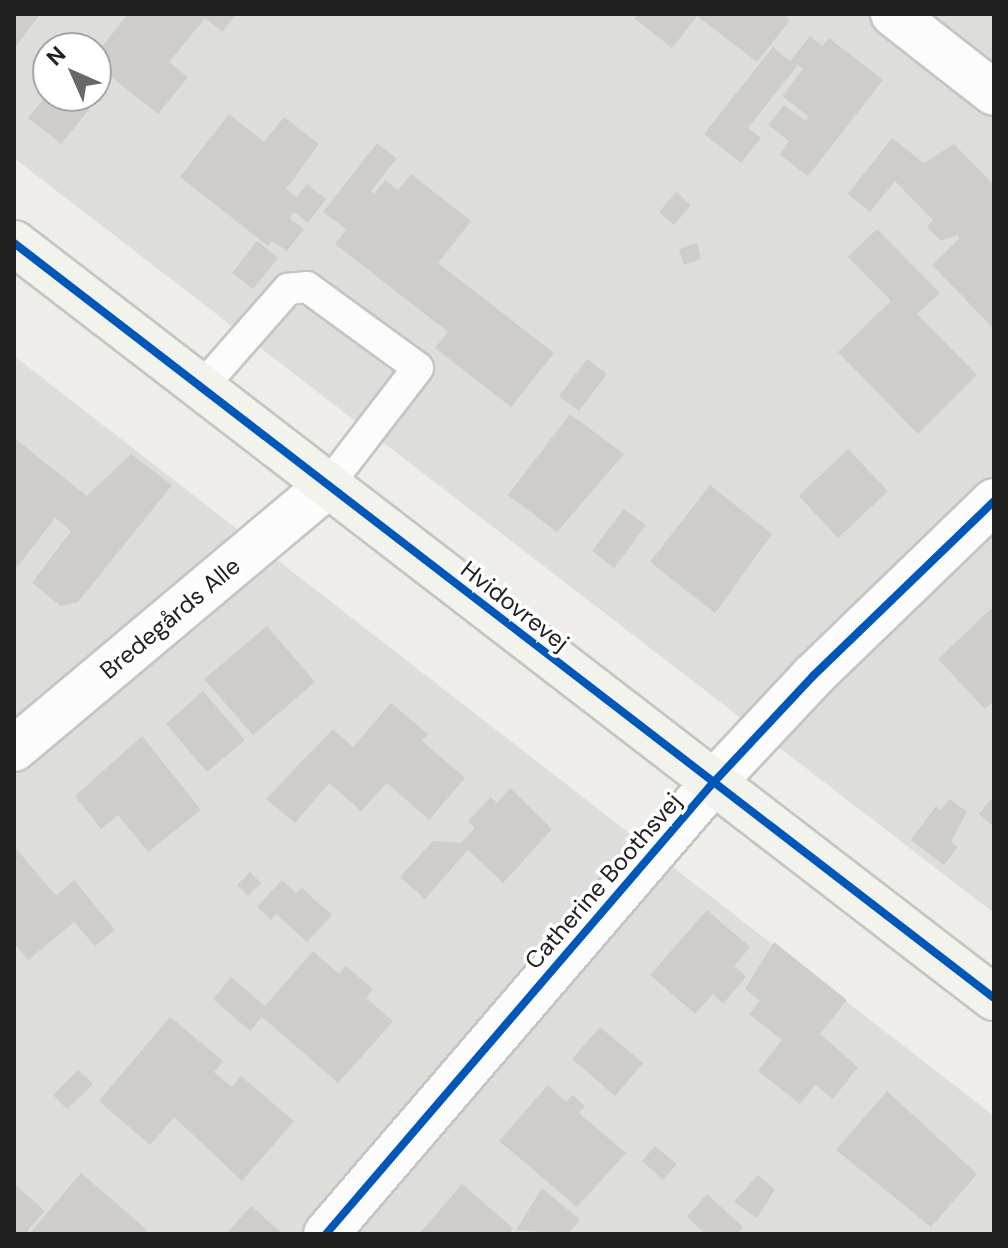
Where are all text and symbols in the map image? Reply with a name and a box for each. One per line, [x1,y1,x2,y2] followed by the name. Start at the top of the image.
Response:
[32,32,112,112] north arrow
[40,40,72,72] text: N
[94,551,246,685] street label: Bredegårds Alle
[455,555,575,657] street label: Hvidovrevej
[519,787,687,975] street label: Catherine Boothsvej

